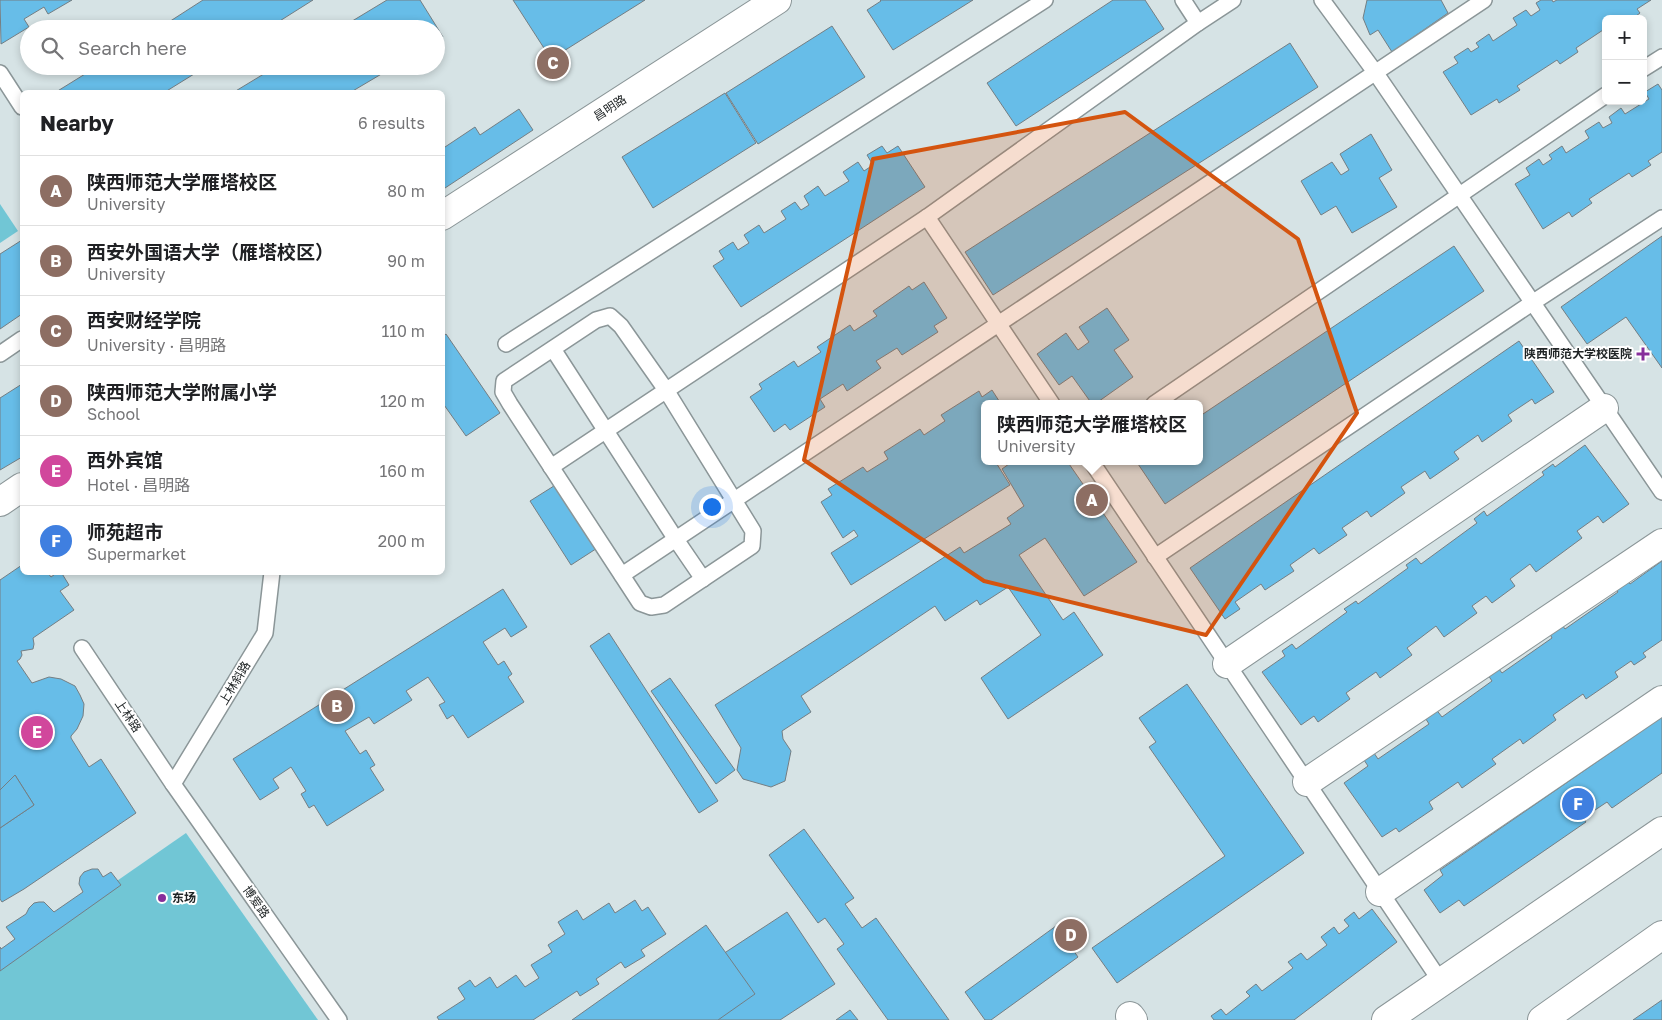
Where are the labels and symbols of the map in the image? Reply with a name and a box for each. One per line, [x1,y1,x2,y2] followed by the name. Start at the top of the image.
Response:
[537,44,569,82] pin: C
[591,91,629,124] street label: 昌明路
[1524,346,1632,361] place label: 陕西师范大学校医院
[1636,347,1650,361] marker: 陕西师范大学校医院
[1076,481,1108,519] pin: A
[699,494,725,520] your location
[216,658,253,707] street label: 上林斜路
[321,687,353,725] pin: B
[112,697,145,735] street label: 上林路
[21,713,53,751] pin: E
[1562,785,1594,823] pin: F
[240,883,273,921] street label: 博爱路
[172,890,196,905] place label: 东场
[156,892,168,904] marker: 东场
[1055,916,1087,954] pin: D

